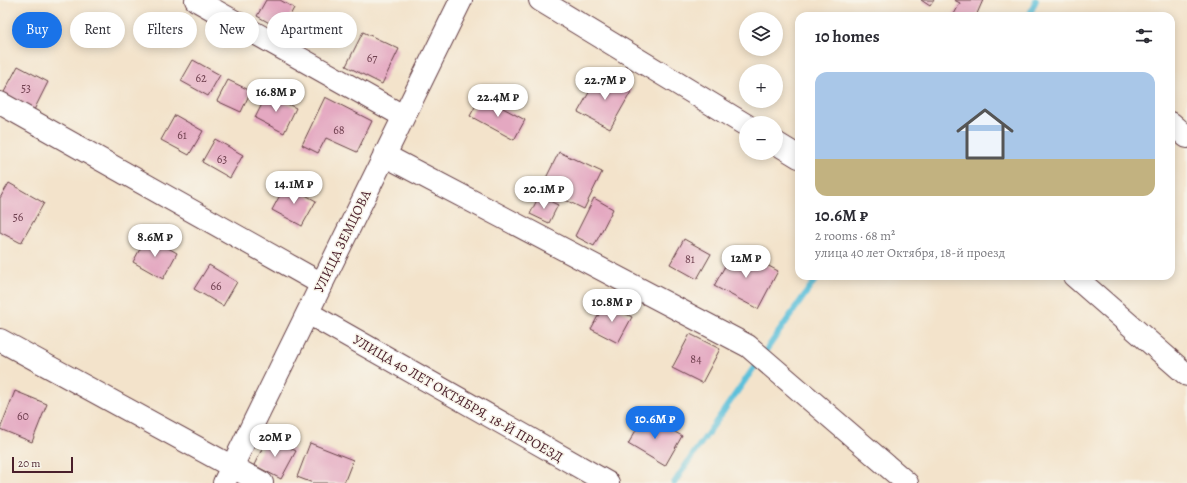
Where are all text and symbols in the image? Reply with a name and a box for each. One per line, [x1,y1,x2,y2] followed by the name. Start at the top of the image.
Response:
[12,12,62,48] chip: Buy
[70,12,125,48] chip: Rent
[133,12,197,48] chip: Filters
[205,12,259,48] chip: New
[267,12,357,48] chip: Apartment
[739,12,783,160] map controls
[739,12,783,56] button: layers
[815,25,880,48] text: 10 homes
[1133,25,1155,47] icon: filters
[367,50,378,66] house number: 67
[739,64,783,108] button: +
[568,67,642,101] pin: 22.7M ₽
[195,70,207,86] house number: 62
[584,71,626,88] text: 22.7M ₽
[239,79,313,113] pin: 16.8M ₽
[21,80,31,96] house number: 53
[256,83,296,100] text: 16.8M ₽
[461,84,535,118] pin: 22.4M ₽
[477,88,519,105] text: 22.4M ₽
[949,98,1021,170] icon: home
[739,116,783,160] button: −
[333,122,345,138] house number: 68
[177,127,187,143] house number: 61
[217,151,227,167] house number: 63
[257,171,331,205] pin: 14.1M ₽
[275,175,313,192] text: 14.1M ₽
[507,176,581,210] pin: 20.1M ₽
[524,180,564,197] text: 20.1M ₽
[309,186,376,296] street label: УЛИЦА ЗЕМЦОВА
[815,204,868,227] text: 10.6M ₽
[13,209,24,225] house number: 56
[122,224,188,258] pin: 8.6M ₽
[815,227,895,244] text: 2 rooms · 68 m²
[137,228,173,245] text: 8.6M ₽
[815,244,1005,261] text: улица 40 лет Октября, 18-й проезд
[718,245,774,279] pin: 12M ₽
[731,249,761,266] text: 12M ₽
[685,251,695,267] house number: 81
[210,278,222,294] house number: 66
[575,289,649,323] pin: 10.8M ₽
[592,293,632,310] text: 10.8M ₽
[349,330,566,467] street label: УЛИЦА 40 ЛЕТ ОКТЯБРЯ, 18-Й ПРОЕЗД
[690,351,702,367] house number: 84
[618,406,692,440] pin: 10.6M ₽
[17,408,29,424] house number: 60
[635,410,675,427] text: 10.6M ₽
[247,424,303,458] pin: 20M ₽
[259,428,291,445] text: 20M ₽
[12,455,73,474] scale bar
[18,456,40,471] text: 20 m

